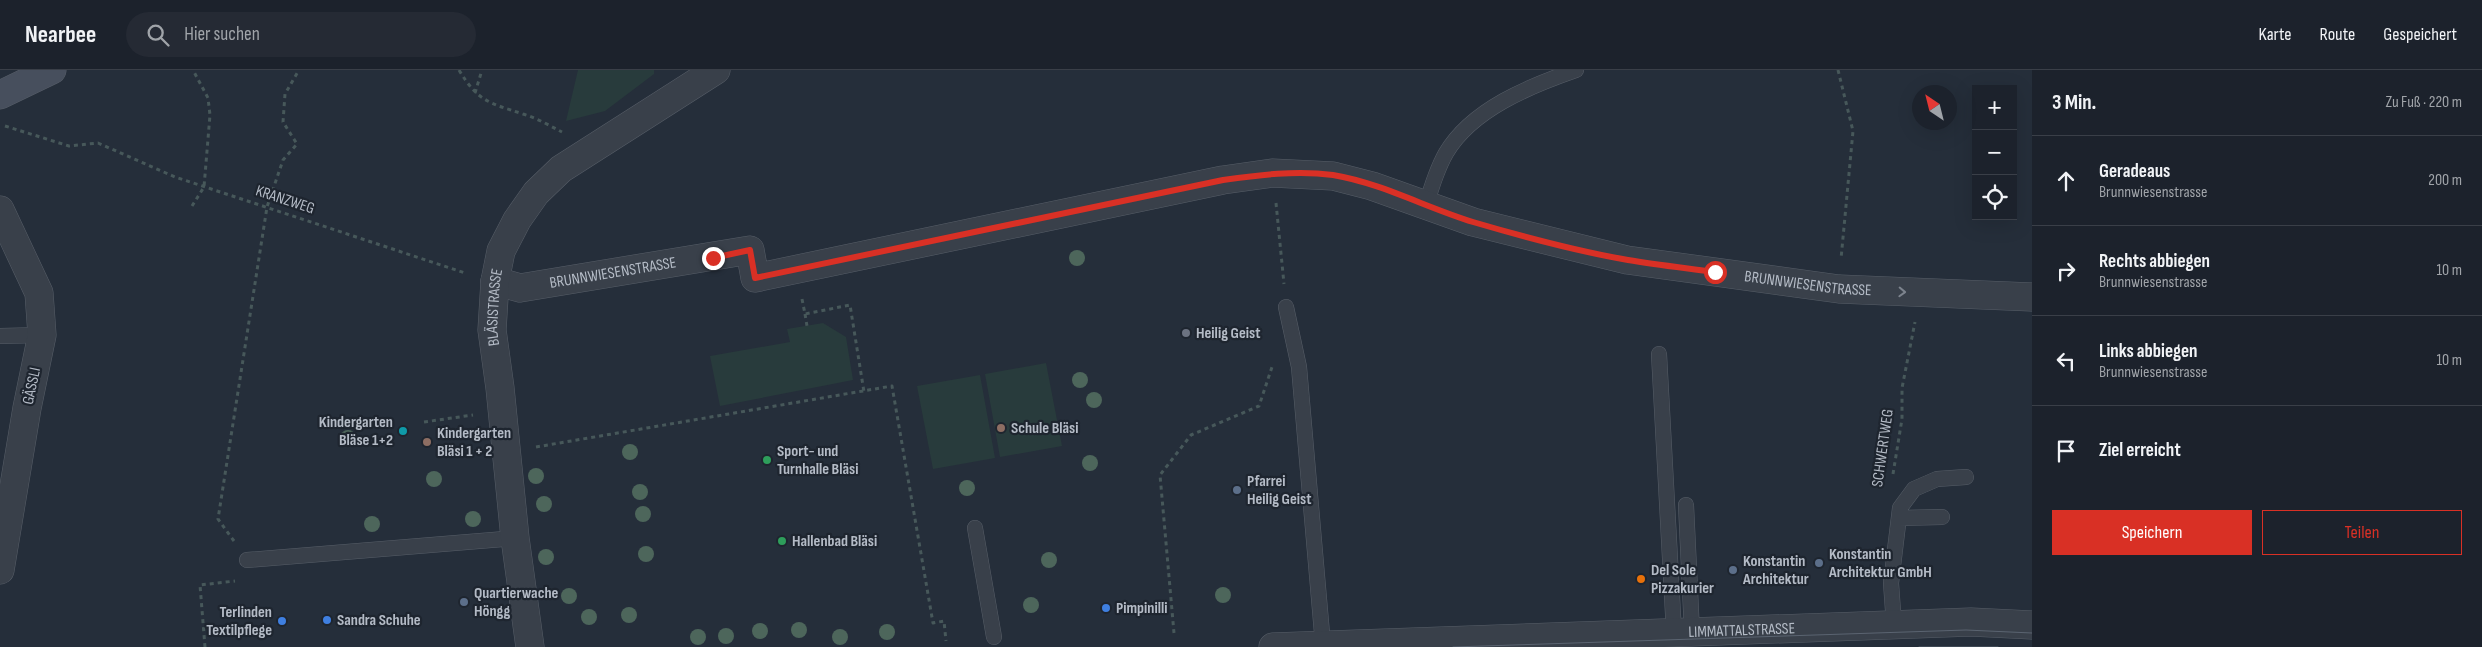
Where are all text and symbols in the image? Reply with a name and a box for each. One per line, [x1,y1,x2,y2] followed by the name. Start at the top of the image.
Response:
[126,12,476,57] search box
[25,20,96,49] text: Nearbee
[144,21,172,49] icon: search
[184,23,260,46] text: Hier suchen
[2259,24,2292,45] text: Karte
[2320,24,2355,45] text: Route
[2383,24,2457,45] text: Gespeichert
[1912,85,1957,130] north arrow
[1972,85,2017,220] map controls
[1972,85,2017,130] button: +
[2052,90,2096,115] text: 3 Min.
[2385,93,2462,112] text: Zu Fuß · 220 m
[1972,130,2017,175] button: −
[2099,160,2170,183] text: Geradeaus
[2052,167,2080,195] icon: ahead
[2428,171,2462,190] text: 200 m
[1972,175,2017,220] button: locate
[253,182,317,218] street label: KRANZWEG
[2099,183,2207,202] text: Brunnwiesenstrasse
[702,247,725,270] route end
[2099,250,2210,273] text: Rechts abbiegen
[548,253,677,292] street label: BRUNNWIESENSTRASSE
[2052,257,2080,285] icon: right
[1704,261,1727,284] route start
[2436,261,2462,280] text: 10 m
[482,267,507,347] street label: BLÄSISTRASSE
[1743,267,1872,300] street label: BRUNNWIESENSTRASSE
[2099,273,2207,292] text: Brunnwiesenstrasse
[1899,286,1907,297] one-way arrow
[1196,324,1260,343] place label: Heilig Geist
[1180,327,1192,339] marker: Heilig Geist
[2099,340,2197,363] text: Links abbiegen
[2052,347,2080,375] icon: left
[2436,351,2462,370] text: 10 m
[2099,363,2207,382] text: Brunnwiesenstrasse
[19,366,45,406] street label: GÄSSLI
[1868,408,1898,488] street label: SCHWERTWEG
[319,413,393,450] place label: Kindergarten Bläse 1+2
[1011,419,1078,438] place label: Schule Bläsi
[995,422,1007,434] marker: Schule Bläsi
[437,424,511,461] place label: Kindergarten Bläsi 1 + 2
[397,425,409,437] marker: Kindergarten Bläse 1+2
[421,436,433,448] marker: Kindergarten Bläsi 1 + 2
[2052,437,2080,465] icon: arrive
[2099,439,2181,462] text: Ziel erreicht
[777,442,858,479] place label: Sport- und Turnhalle Bläsi
[761,454,773,466] marker: Sport- und Turnhalle Bläsi
[1247,472,1311,509] place label: Pfarrei Heilig Geist
[1231,484,1243,496] marker: Pfarrei Heilig Geist
[2052,510,2252,555] button: Speichern
[2262,510,2462,555] button: Teilen
[792,532,877,551] place label: Hallenbad Bläsi
[776,535,788,547] marker: Hallenbad Bläsi
[1828,545,1932,582] place label: Konstantin Architektur GmbH
[1742,552,1809,589] place label: Konstantin Architektur
[1813,557,1825,569] marker: Konstantin Architektur GmbH
[1651,561,1714,598] place label: Del Sole Pizzakurier
[1727,564,1739,576] marker: Konstantin Architektur
[1635,573,1647,585] marker: Del Sole Pizzakurier
[474,584,559,621] place label: Quartierwache Höngg
[458,596,470,608] marker: Quartierwache Höngg
[1116,599,1168,618] place label: Pimpinilli
[1100,602,1112,614] marker: Pimpinilli
[206,603,272,640] place label: Terlinden Textilpflege
[337,611,421,630] place label: Sandra Schuhe
[321,614,333,626] marker: Sandra Schuhe
[276,615,288,627] marker: Terlinden Textilpflege
[1688,619,1795,642] street label: LIMMATTALSTRASSE

